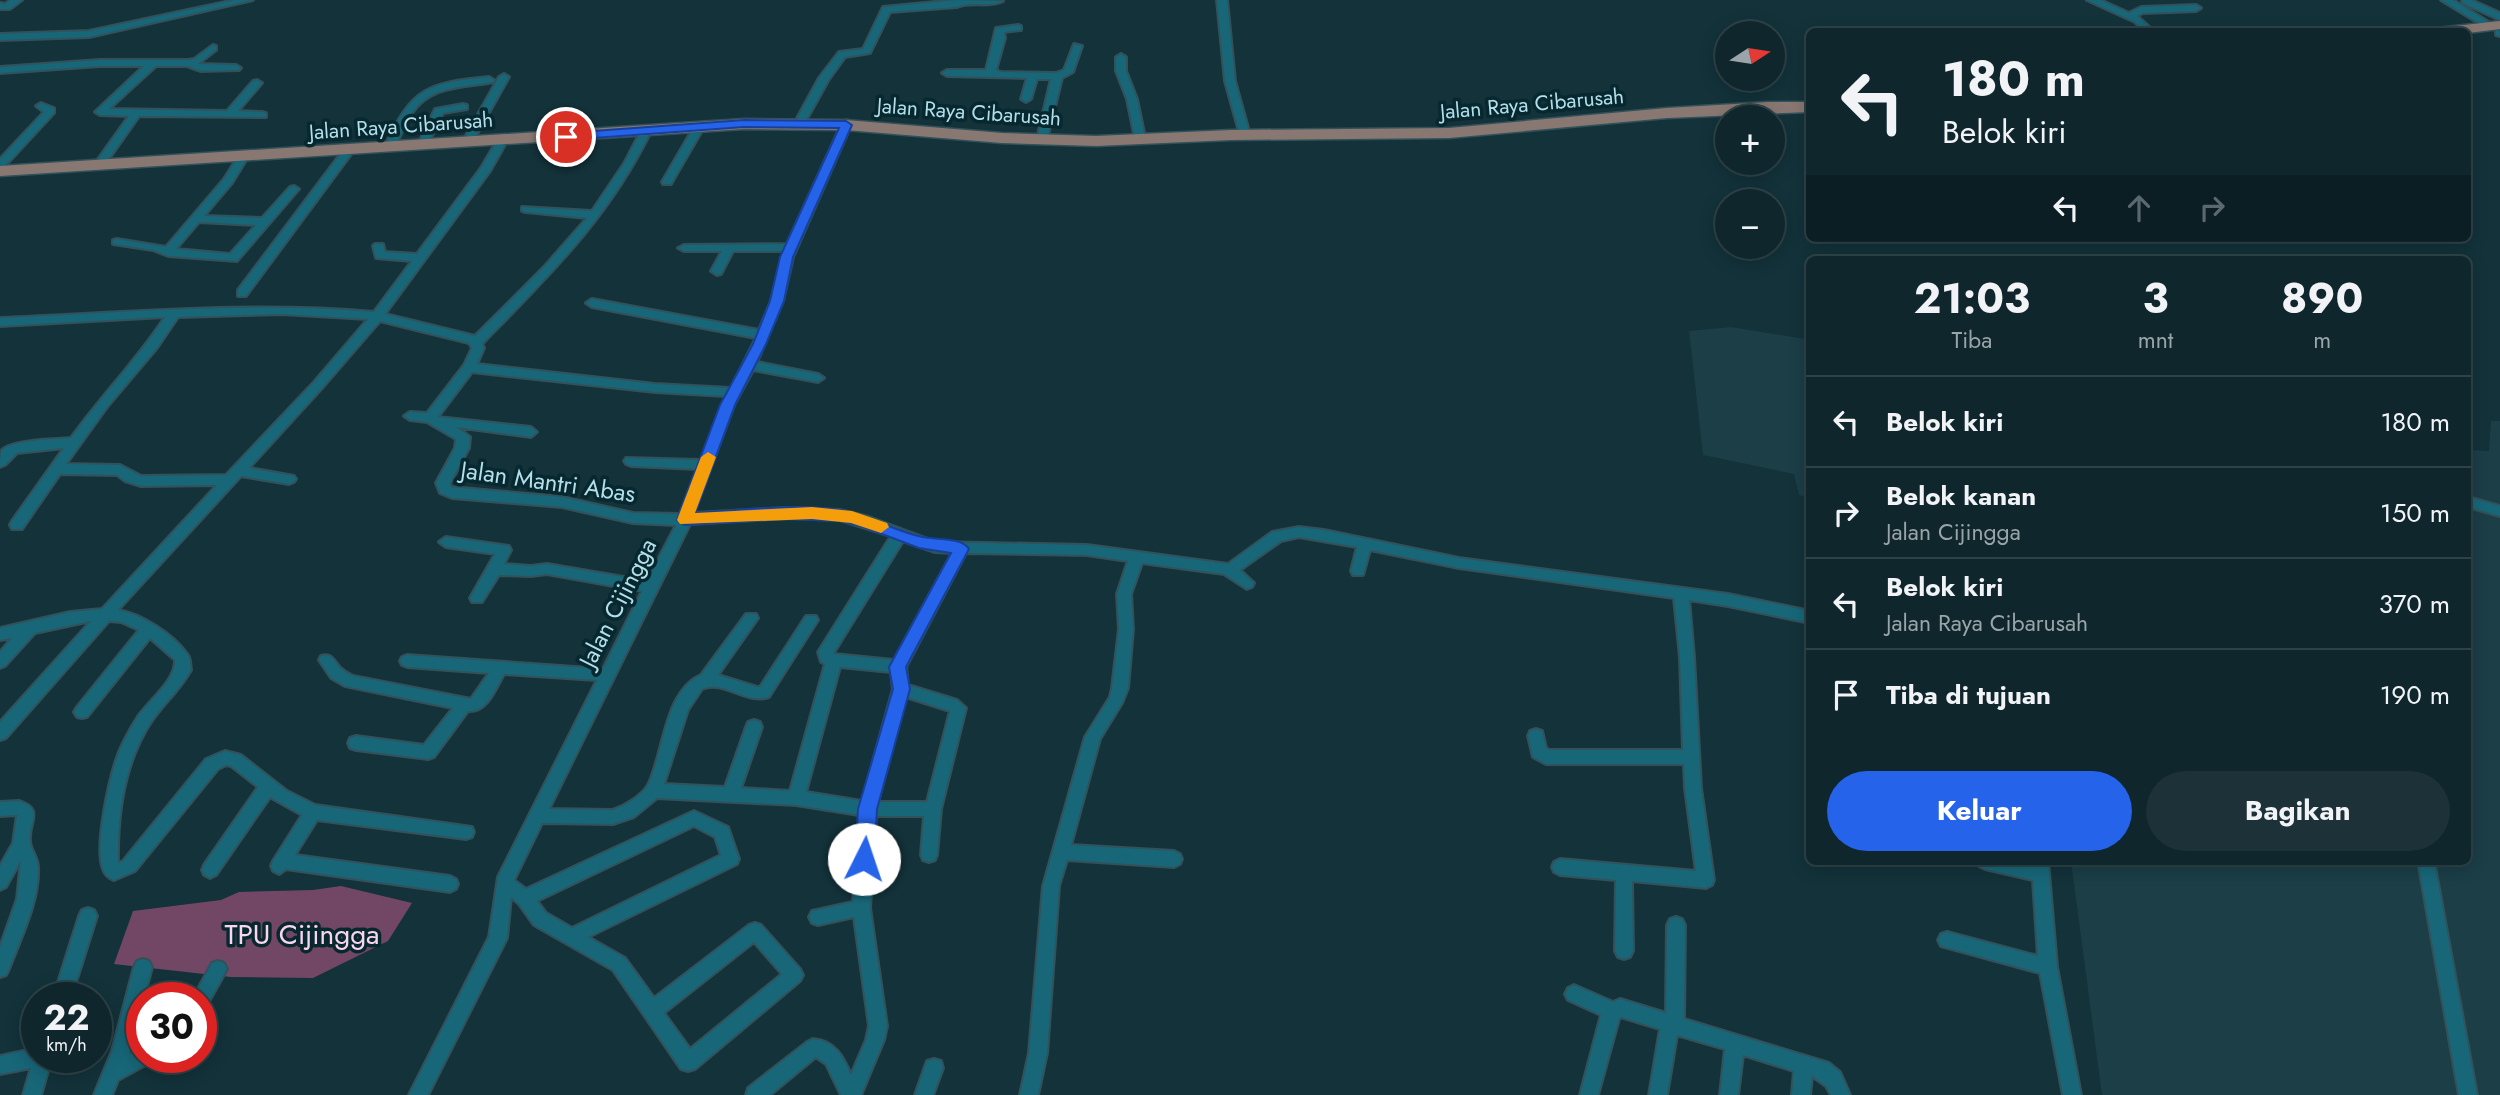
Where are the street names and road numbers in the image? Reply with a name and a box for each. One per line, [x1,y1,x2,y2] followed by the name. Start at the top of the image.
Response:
[1436,81,1625,127] street label: Jalan Raya Cibarusah
[873,90,1062,133] street label: Jalan Raya Cibarusah
[305,105,494,148] street label: Jalan Raya Cibarusah
[456,452,638,511] street label: Jalan Mantri Abas
[569,532,665,676] street label: Jalan Cijingga

